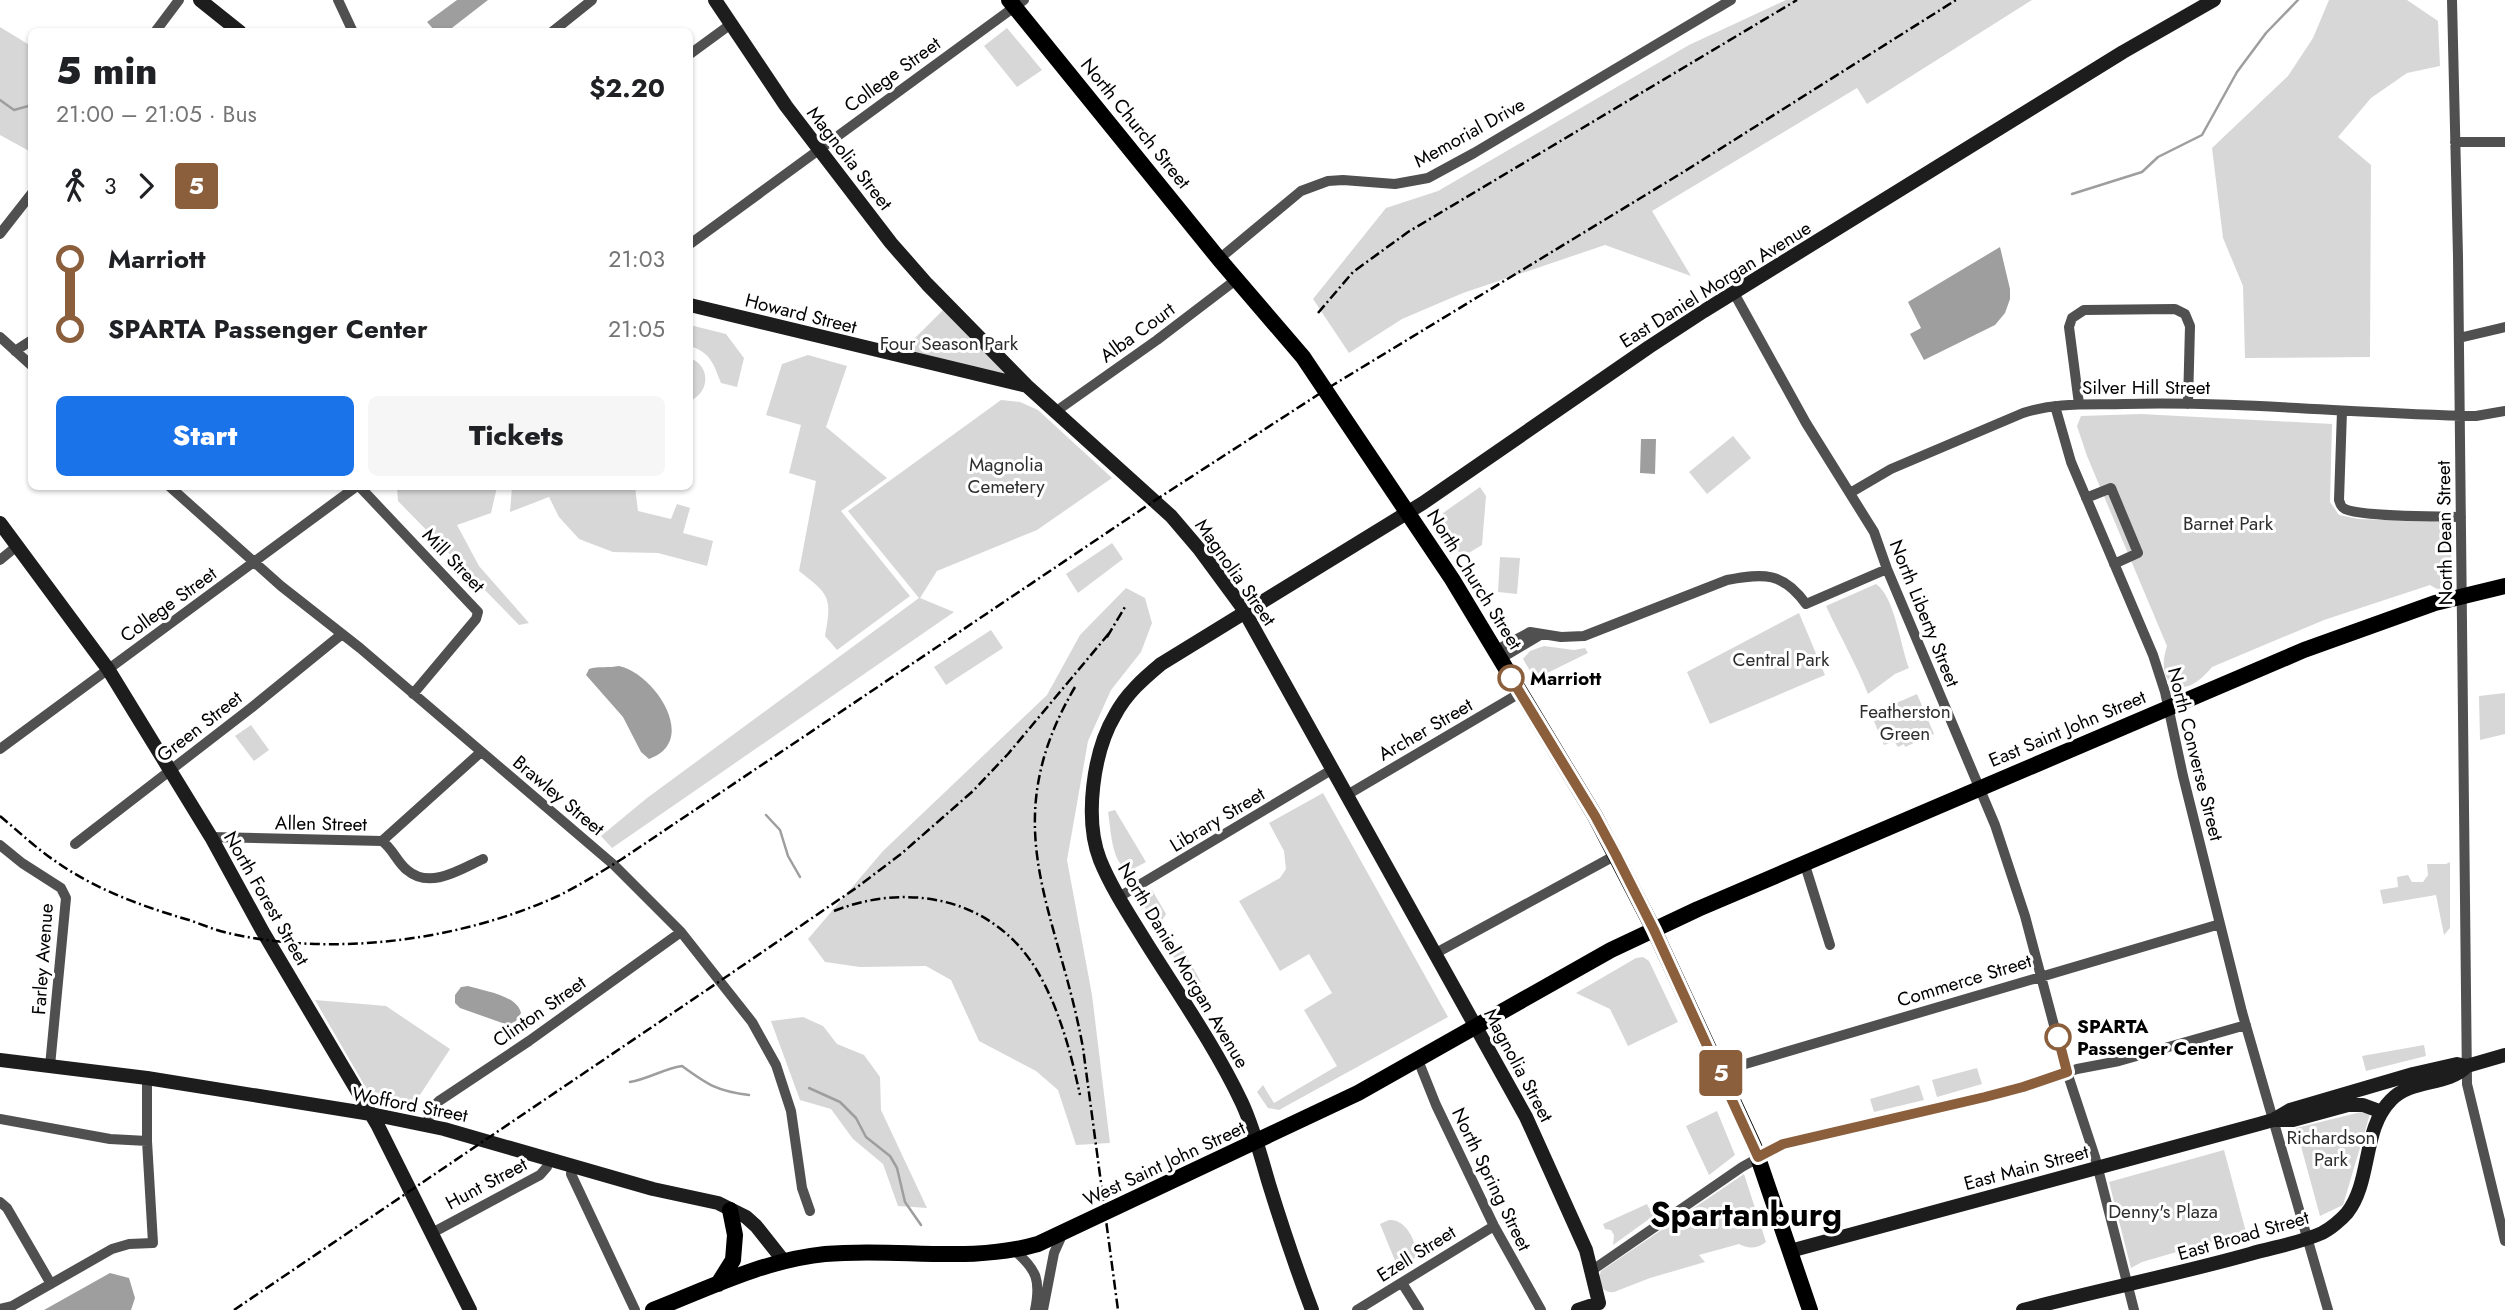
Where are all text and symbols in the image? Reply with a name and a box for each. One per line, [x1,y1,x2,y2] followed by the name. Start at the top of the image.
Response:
[838,30,947,119] street label: College Street
[56,43,158,98] text: 5 min
[1074,52,1197,195] street label: North Church Street
[589,69,665,107] text: $2.20
[1409,91,1530,174] street label: Memorial Drive
[56,97,257,131] text: 21:00 – 21:05 · Bus
[800,101,899,216] street label: Magnolia Street
[56,167,94,205] icon: walk
[127,167,165,205] icon: forward
[189,168,204,203] text: 5
[104,169,117,203] text: 3
[1614,214,1816,354] street label: East Daniel Morgan Avenue
[108,240,206,278] text: Marriott
[608,242,665,276] text: 21:03
[742,287,860,340] street label: Howard Street
[1094,296,1181,369] street label: Alba Court
[108,310,428,348] text: SPARTA Passenger Center
[608,312,665,346] text: 21:05
[880,330,1019,357] park label: Four Season Park
[2082,374,2210,401] street label: Silver Hill Street
[56,396,354,476] button: Start
[368,396,665,476] button: Tickets
[967,451,1045,500] park label: Magnolia Cemetery
[2430,460,2459,606] street label: North Dean Street
[1420,504,1529,655] street label: North Church Street
[2183,510,2274,537] park label: Barnet Park
[1189,513,1283,632] street label: Magnolia Street
[416,522,491,599] street label: Mill Street
[1883,536,1967,691] street label: North Liberty Street
[114,560,223,649] street label: College Street
[1733,646,1830,673] park label: Central Park
[1498,665,1524,691] marker: Marriott
[1530,665,1601,692] place label: Marriott
[2161,665,2230,844] street label: North Converse Street
[1985,683,2150,774] street label: East Saint John Street
[151,684,248,768] street label: Green Street
[1373,691,1478,767] street label: Archer Street
[1859,698,1951,747] park label: Featherston Green
[507,749,611,842] street label: Brawley Street
[1165,780,1270,858] street label: Library Street
[275,809,368,838] street label: Allen Street
[217,826,316,971] street label: North Forest Street
[1111,857,1256,1073] street label: North Daniel Morgan Avenue
[25,902,60,1016] street label: Farley Avenue
[1894,947,2035,1014] street label: Commerce Street
[487,969,592,1054] street label: Clinton Street
[1477,1004,1560,1127] street label: Magnolia Street
[2077,1013,2234,1062] place label: SPARTA Passenger Center
[2045,1024,2071,1050] marker: SPARTA Passenger Center
[1698,1050,1744,1096] line badge: 5
[1713,1055,1729,1090] text: 5
[350,1080,470,1129] street label: Wofford Street
[1445,1103,1538,1256] street label: North Spring Street
[1079,1114,1250,1213] street label: West Saint John Street
[2286,1124,2376,1173] park label: Richardson Park
[1961,1138,2092,1197] street label: East Main Street
[441,1150,532,1216] street label: Hunt Street
[1650,1191,1842,1238] district label: Spartanburg
[2108,1198,2218,1225] park label: Denny's Plaza
[2174,1204,2313,1267] street label: East Broad Street
[1372,1218,1461,1288] street label: Ezell Street

